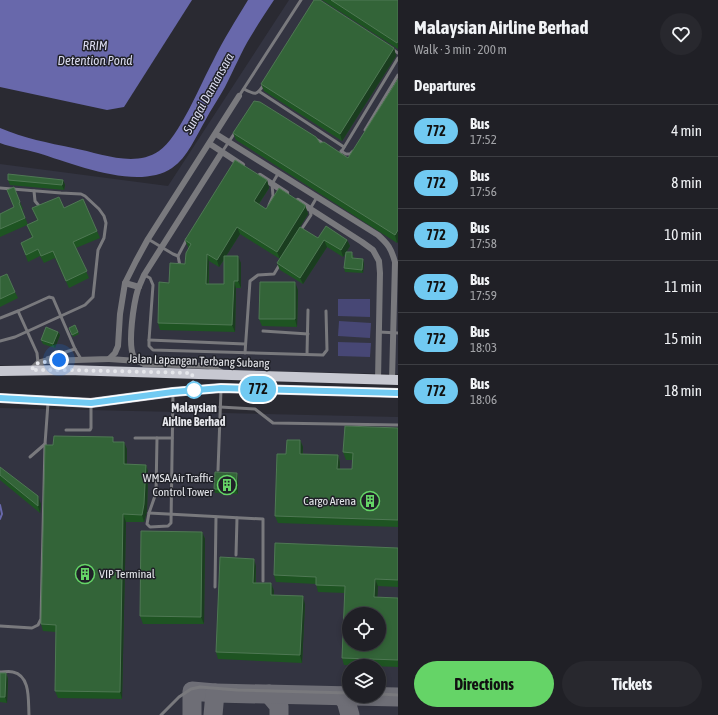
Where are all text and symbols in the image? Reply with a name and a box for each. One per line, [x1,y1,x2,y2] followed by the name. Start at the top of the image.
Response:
[660,13,702,55] button: heart
[414,16,588,38] text: Malaysian Airline Berhad
[58,38,132,68] water label: RRIM Detention Pond
[414,42,507,57] text: Walk · 3 min · 200 m
[180,50,237,137] water label: Sungai Damansara
[414,77,476,94] text: Departures
[470,115,490,132] text: Bus
[671,122,702,139] text: 4 min
[426,123,446,139] text: 772
[470,132,497,147] text: 17:52
[470,167,490,184] text: Bus
[671,174,702,191] text: 8 min
[426,175,446,191] text: 772
[470,184,497,199] text: 17:56
[470,219,490,236] text: Bus
[664,226,702,243] text: 10 min
[426,227,446,243] text: 772
[470,236,497,251] text: 17:58
[470,271,490,288] text: Bus
[664,278,702,295] text: 11 min
[426,279,446,295] text: 772
[470,288,497,303] text: 17:59
[470,323,490,340] text: Bus
[664,330,702,347] text: 15 min
[426,331,446,347] text: 772
[470,340,497,355] text: 18:03
[49,350,69,370] your location
[128,352,271,370] street label: Jalan Lapangan Terbang Subang
[470,375,490,392] text: Bus
[235,376,281,402] line badge: 772
[185,381,203,399] marker: Malaysian Airline Berhad
[248,381,268,397] text: 772
[664,382,702,399] text: 18 min
[426,383,446,399] text: 772
[470,392,497,407] text: 18:06
[162,401,226,429] place label: Malaysian Airline Berhad
[143,471,214,499] place label: WMSA Air Traffic Control Tower
[216,474,238,496] building icon: WMSA Air Traffic Control Tower
[359,490,381,512] building icon: Cargo Arena
[303,494,356,508] place label: Cargo Arena
[74,563,96,585] building icon: VIP Terminal
[99,567,156,581] place label: VIP Terminal
[342,607,386,703] map controls
[342,607,386,651] button: locate
[342,659,386,703] button: layers
[414,661,554,707] button: Directions
[562,661,702,707] button: Tickets

